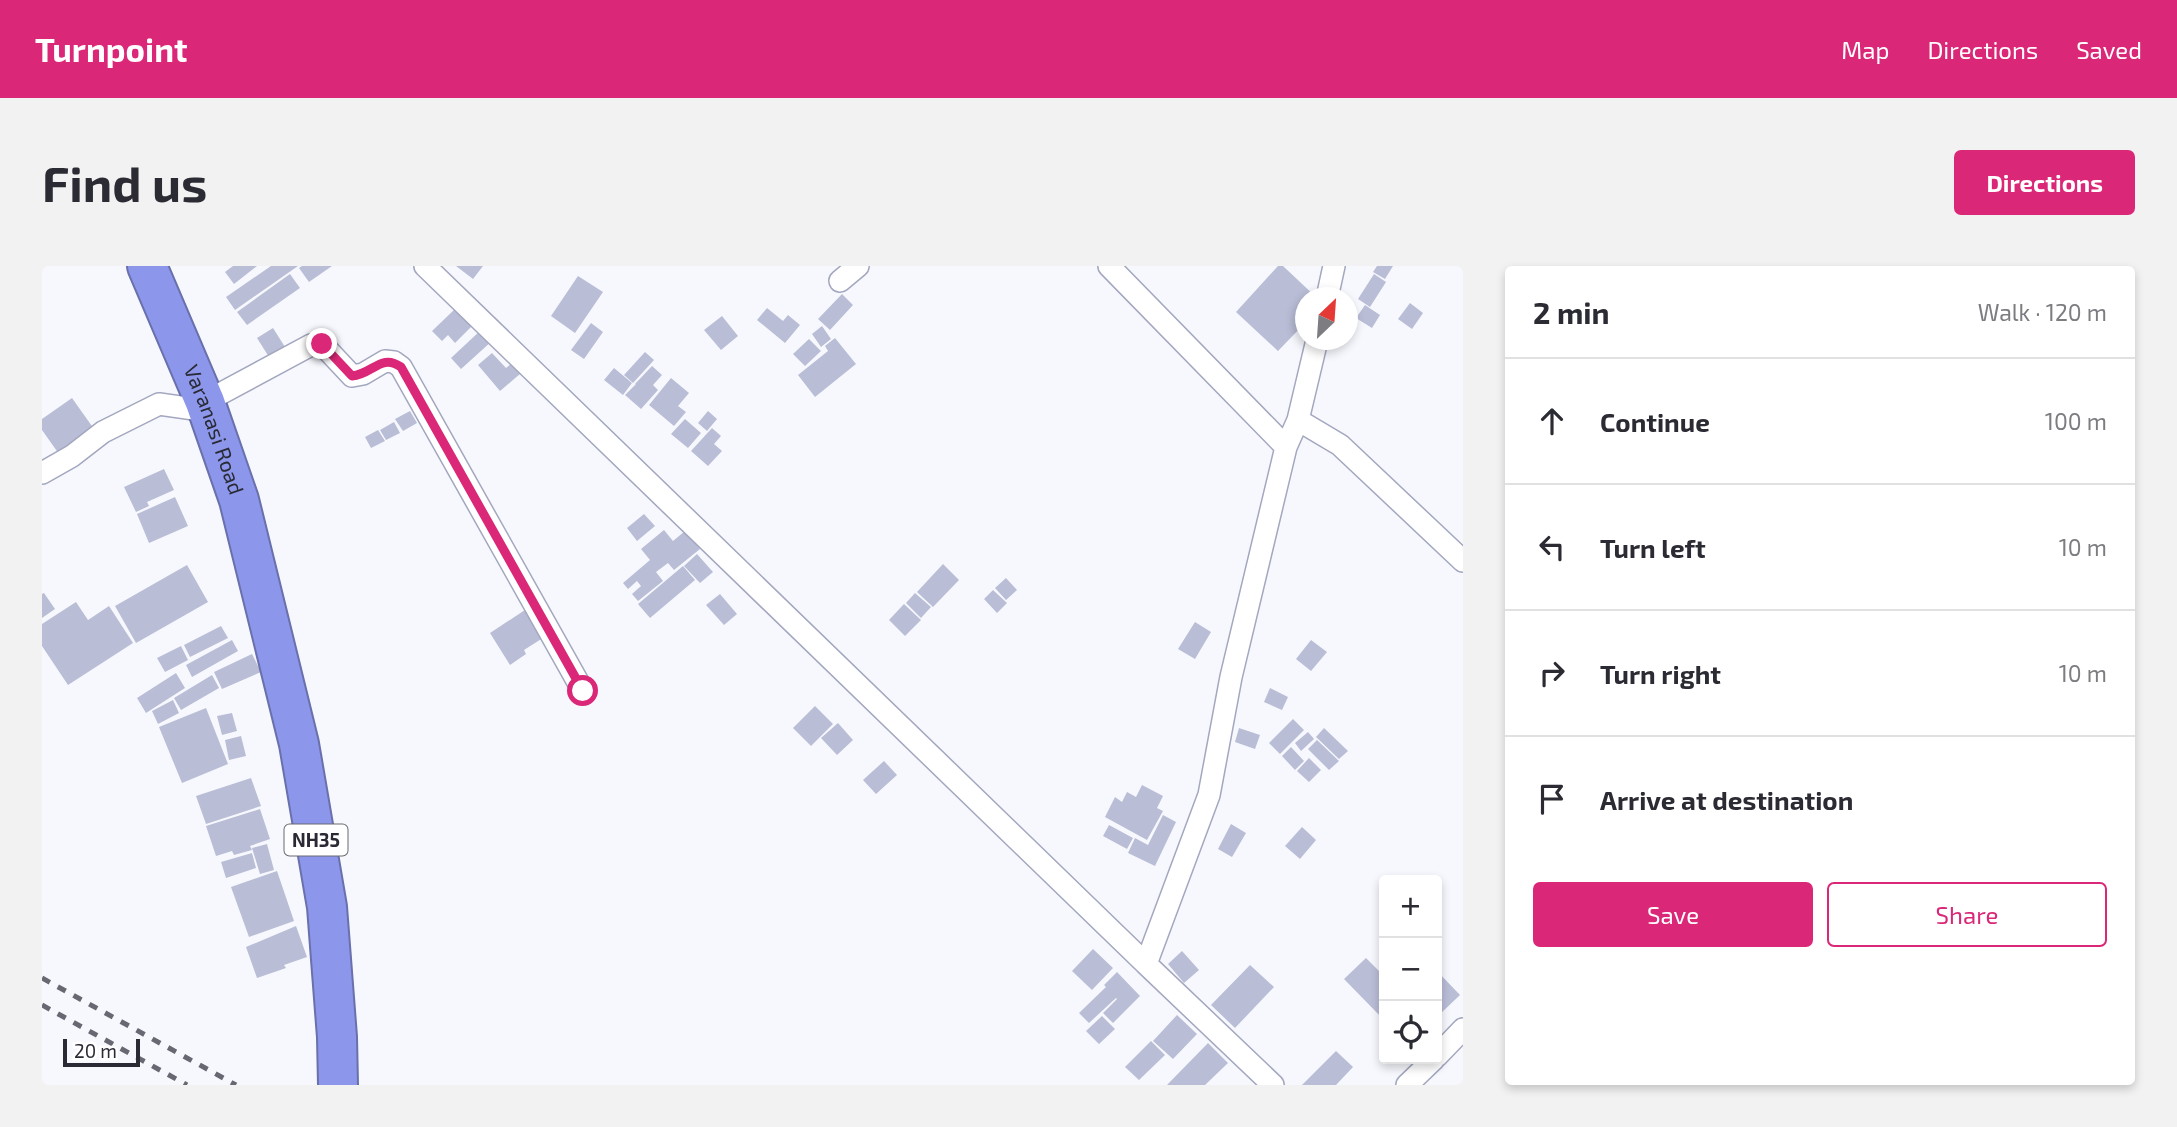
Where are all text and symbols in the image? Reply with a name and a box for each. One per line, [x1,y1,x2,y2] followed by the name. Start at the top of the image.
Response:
[35,29,188,69] text: Turnpoint
[1841,35,1889,64] text: Map
[1927,35,2038,64] text: Directions
[2076,35,2142,64] text: Saved
[1954,150,2135,215] button: Directions
[42,153,207,212] text: Find us
[1295,287,1358,350] north arrow
[1533,294,1610,330] text: 2 min
[1978,298,2107,326] text: Walk · 120 m
[306,328,337,359] route end
[180,361,250,498] street label: Varanasi Road
[1533,402,1571,440] icon: ahead
[1600,406,1710,437] text: Continue
[2045,407,2107,435] text: 100 m
[1533,528,1571,566] icon: left
[1600,532,1706,563] text: Turn left
[2059,533,2107,561] text: 10 m
[1533,654,1571,692] icon: right
[1600,658,1721,689] text: Turn right
[2059,659,2107,687] text: 10 m
[567,675,598,706] route start
[1533,780,1571,818] icon: arrive
[1600,784,1853,815] text: Arrive at destination
[285,824,348,856] road number: NH35
[1379,875,1442,1064] map controls
[1379,875,1442,938] button: +
[1533,882,1813,947] button: Save
[1827,882,2107,947] button: Share
[1379,938,1442,1001] button: −
[1379,1001,1442,1064] button: locate
[63,1036,140,1068] scale bar
[74,1039,117,1062] text: 20 m

